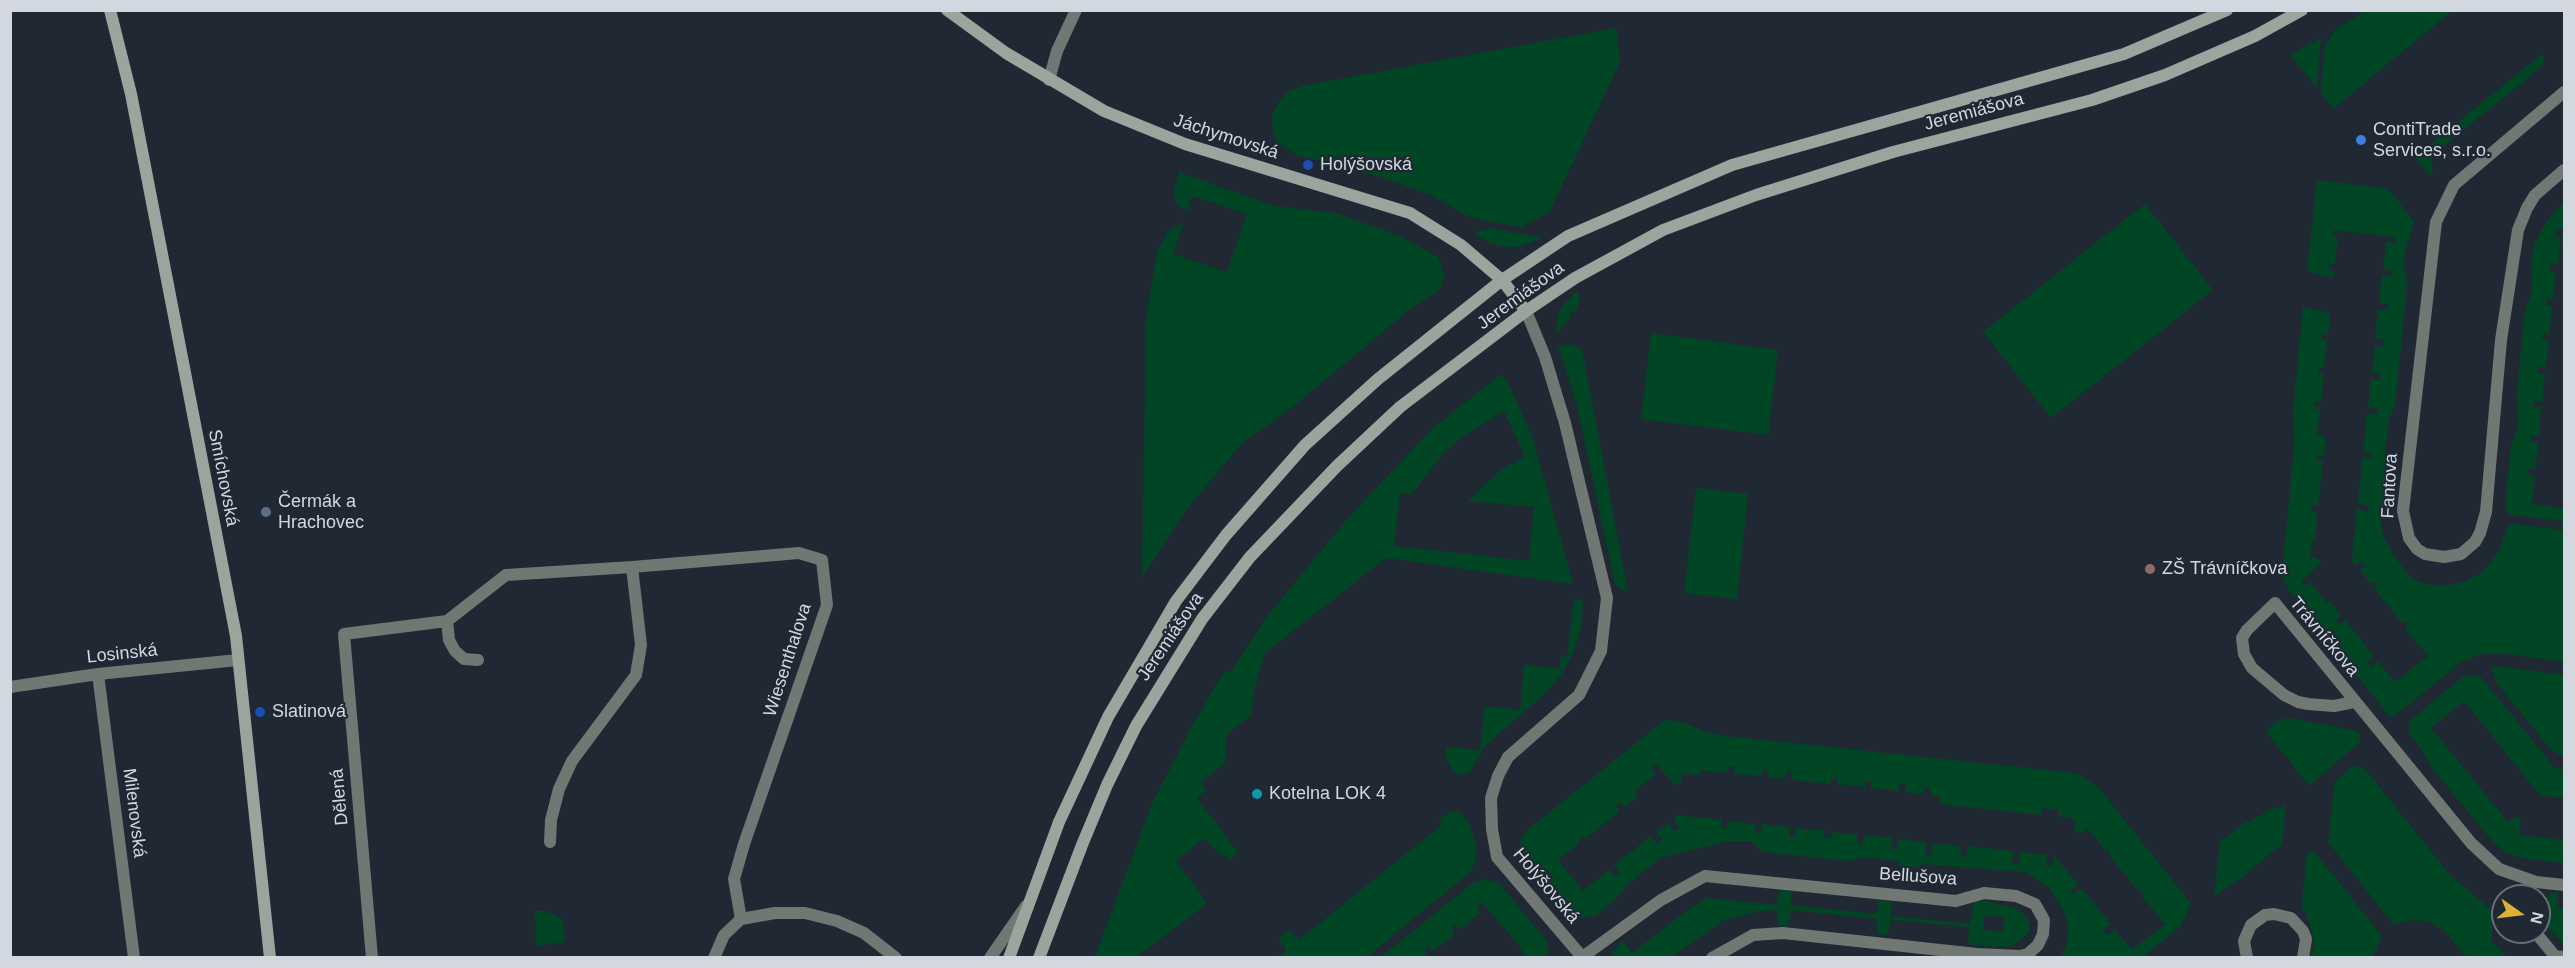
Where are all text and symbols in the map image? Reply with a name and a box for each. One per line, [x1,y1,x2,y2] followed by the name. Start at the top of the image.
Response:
[1922,88,2026,136] street label: Jeremiášova
[1171,110,1281,164] street label: Jáchymovská
[2373,119,2491,162] place label: ContiTrade Services, s.r.o.
[2354,133,2368,147] marker: ContiTrade Services, s.r.o.
[1320,154,1412,176] place label: Holýšovská
[1301,158,1315,172] marker: Holýšovská
[1473,257,1569,335] street label: Jeremiášova
[203,428,243,528] street label: Smíchovská
[2378,453,2402,519] street label: Fantova
[278,491,364,534] place label: Čermák a Hrachovec
[259,505,273,519] marker: Čermák a Hrachovec
[2162,558,2287,580] place label: ZŠ Trávníčkova
[2143,562,2157,576] marker: ZŠ Trávníčkova
[1134,589,1208,685] street label: Jeremiášova
[2284,593,2364,681] street label: Trávníčkova
[759,601,817,719] street label: Wiesenthalova
[86,640,158,668] street label: Losinská
[272,701,346,723] place label: Slatinová
[253,705,267,719] marker: Slatinová
[118,767,150,859] street label: Milenovská
[327,768,353,826] street label: Dělená
[1269,783,1386,805] place label: Kotelna LOK 4
[1250,787,1264,801] marker: Kotelna LOK 4
[1508,844,1584,928] street label: Holýšovská
[1878,864,1958,890] street label: Bellušova
[2491,884,2551,944] north arrow
[2527,910,2547,926] text: N

